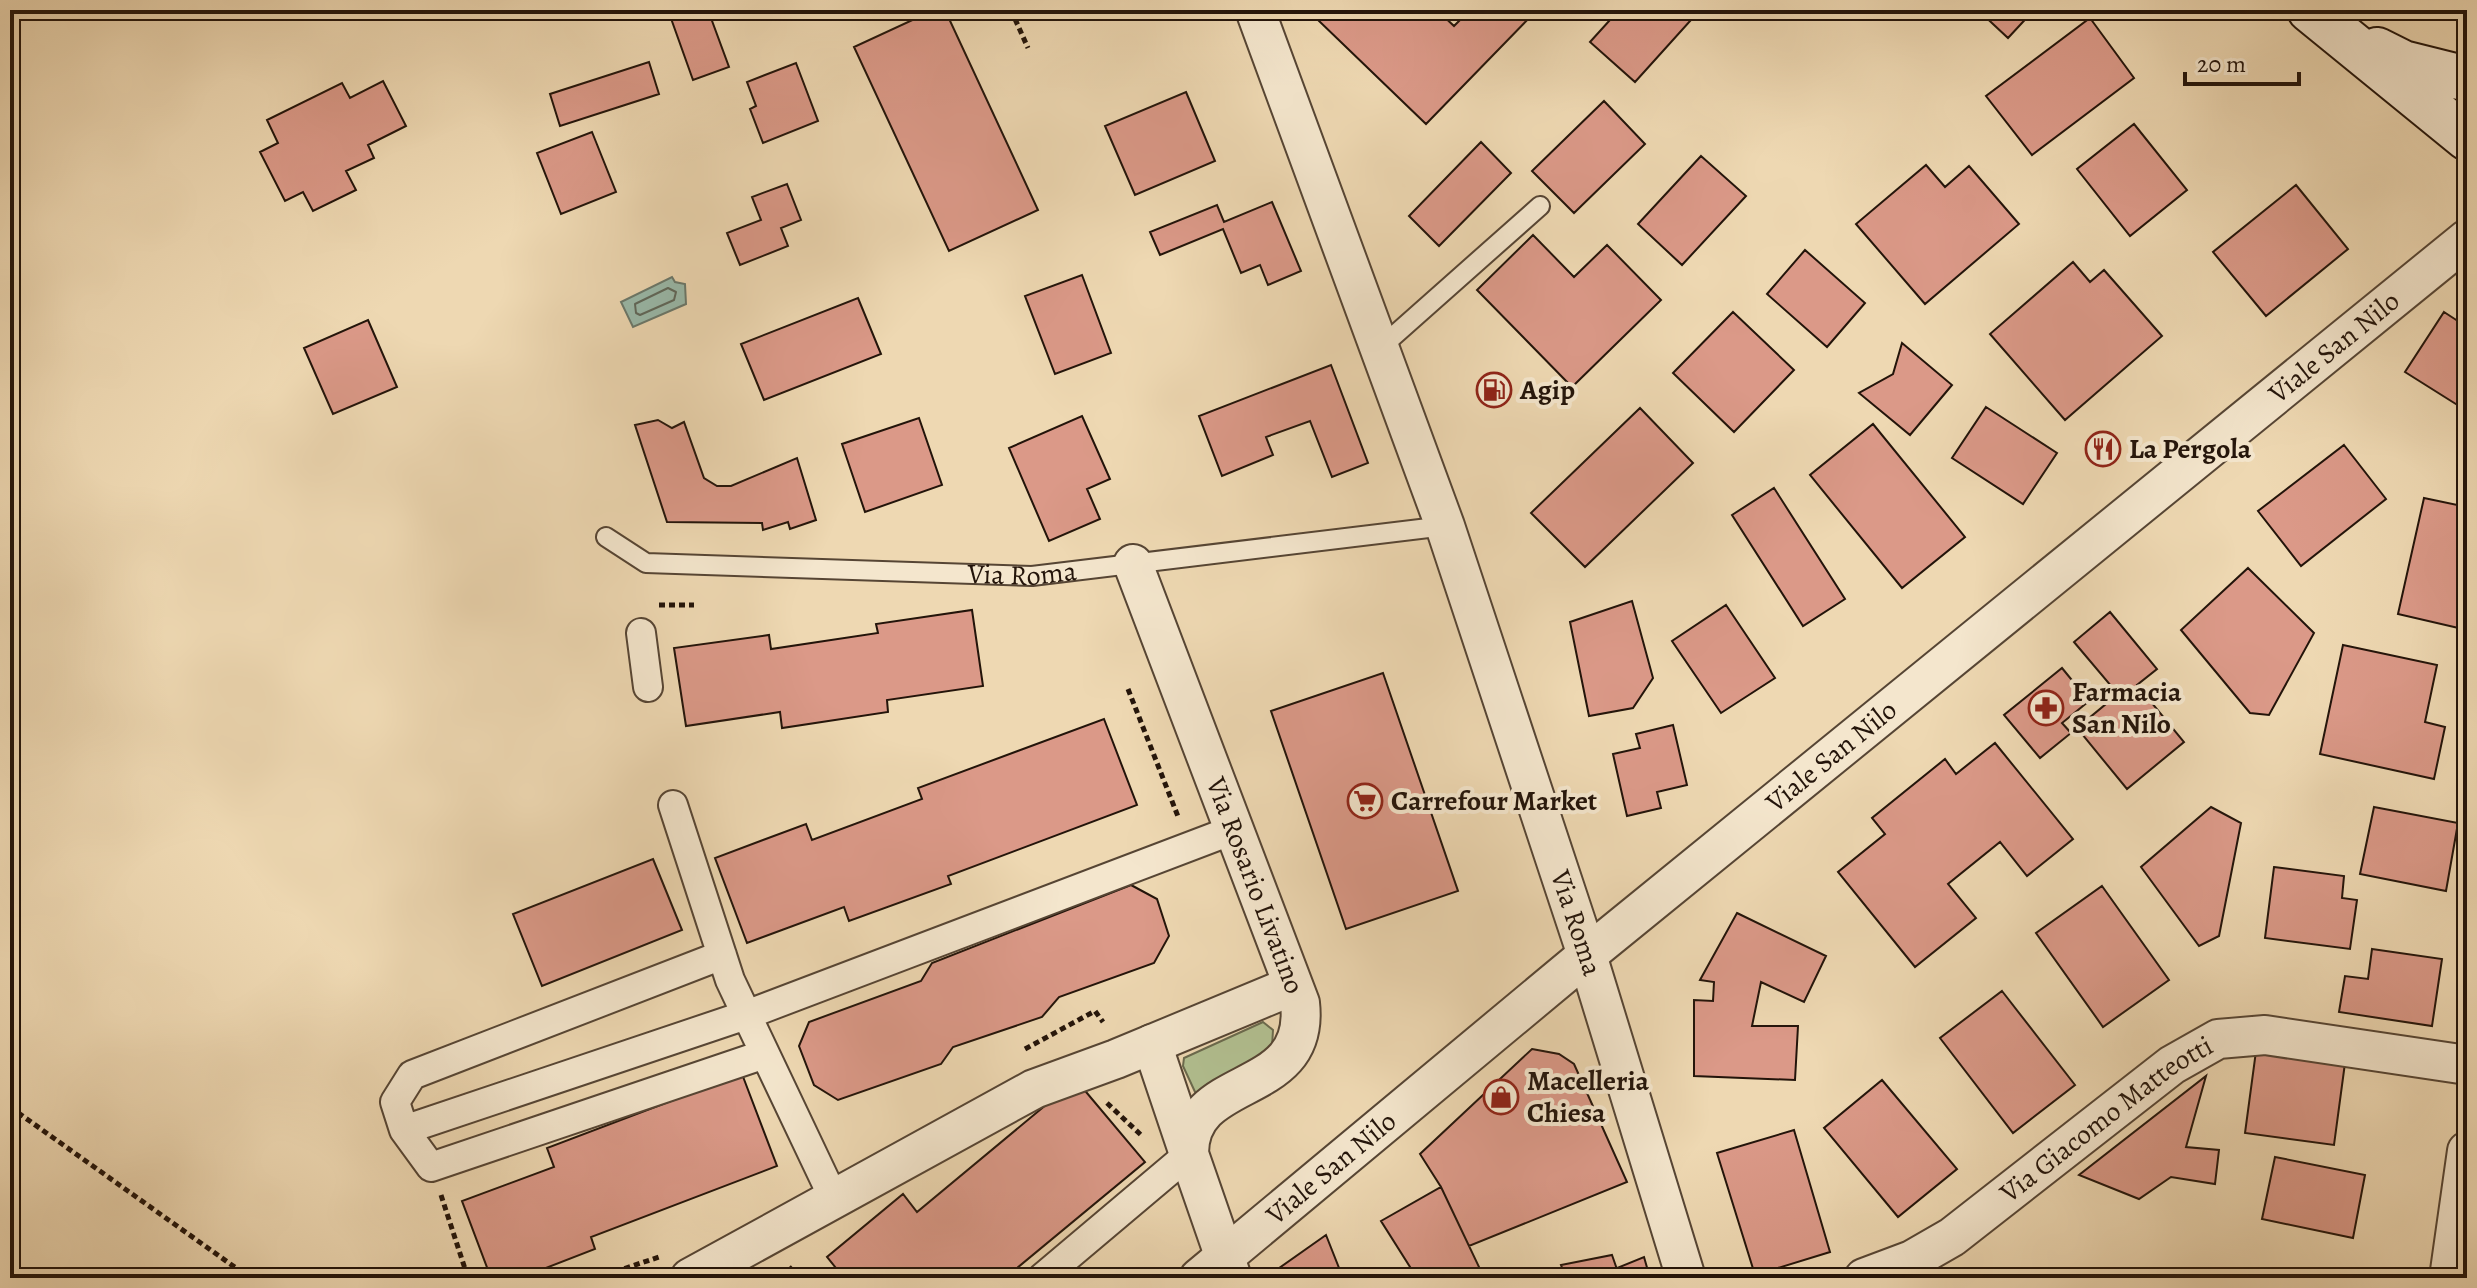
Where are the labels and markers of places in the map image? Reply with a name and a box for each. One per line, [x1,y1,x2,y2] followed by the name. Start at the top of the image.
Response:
[1475,371,1513,409] fuel station icon: Agip
[1519,371,1575,409] place label: Agip
[2084,430,2122,468] restaurant icon: La Pergola
[2129,430,2252,468] place label: La Pergola
[2072,673,2182,743] place label: Farmacia San Nilo
[2027,689,2065,727] pharmacy icon: Farmacia San Nilo
[1346,782,1384,820] supermarket icon: Carrefour Market
[1391,782,1597,820] place label: Carrefour Market
[1527,1062,1650,1132] place label: Macelleria Chiesa
[1482,1078,1520,1116] shop icon: Macelleria Chiesa

